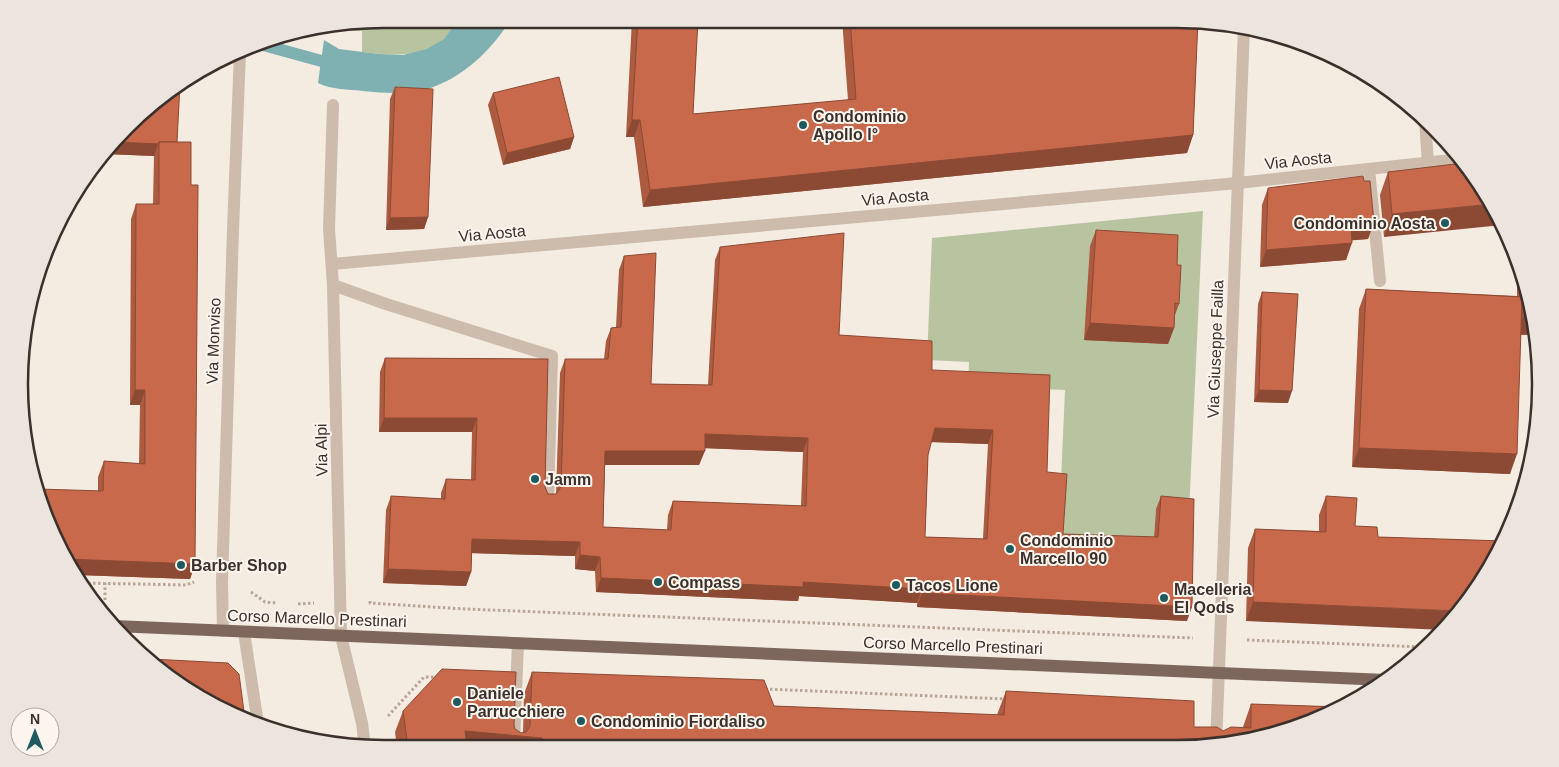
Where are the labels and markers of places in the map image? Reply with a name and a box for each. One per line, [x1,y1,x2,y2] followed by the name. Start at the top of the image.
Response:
[813,108,907,143] place label: Condominio Apollo I°
[797,119,809,131] marker: Condominio Apollo I°
[1293,215,1435,232] place label: Condominio Aosta
[1439,217,1451,229] marker: Condominio Aosta
[545,471,591,488] place label: Jamm
[529,473,541,485] marker: Jamm
[1020,532,1114,567] place label: Condominio Marcello 90
[1004,543,1016,555] marker: Condominio Marcello 90
[191,557,287,574] place label: Barber Shop
[175,559,187,571] marker: Barber Shop
[668,574,740,591] place label: Compass
[652,576,664,588] marker: Compass
[906,577,998,594] place label: Tacos Lione
[890,579,902,591] marker: Tacos Lione
[1174,581,1251,616] place label: Macelleria El Qods
[1158,592,1170,604] marker: Macelleria El Qods
[467,685,565,720] place label: Daniele Parrucchiere
[451,696,463,708] marker: Daniele Parrucchiere
[591,713,765,730] place label: Condominio Fiordaliso
[575,715,587,727] marker: Condominio Fiordaliso

